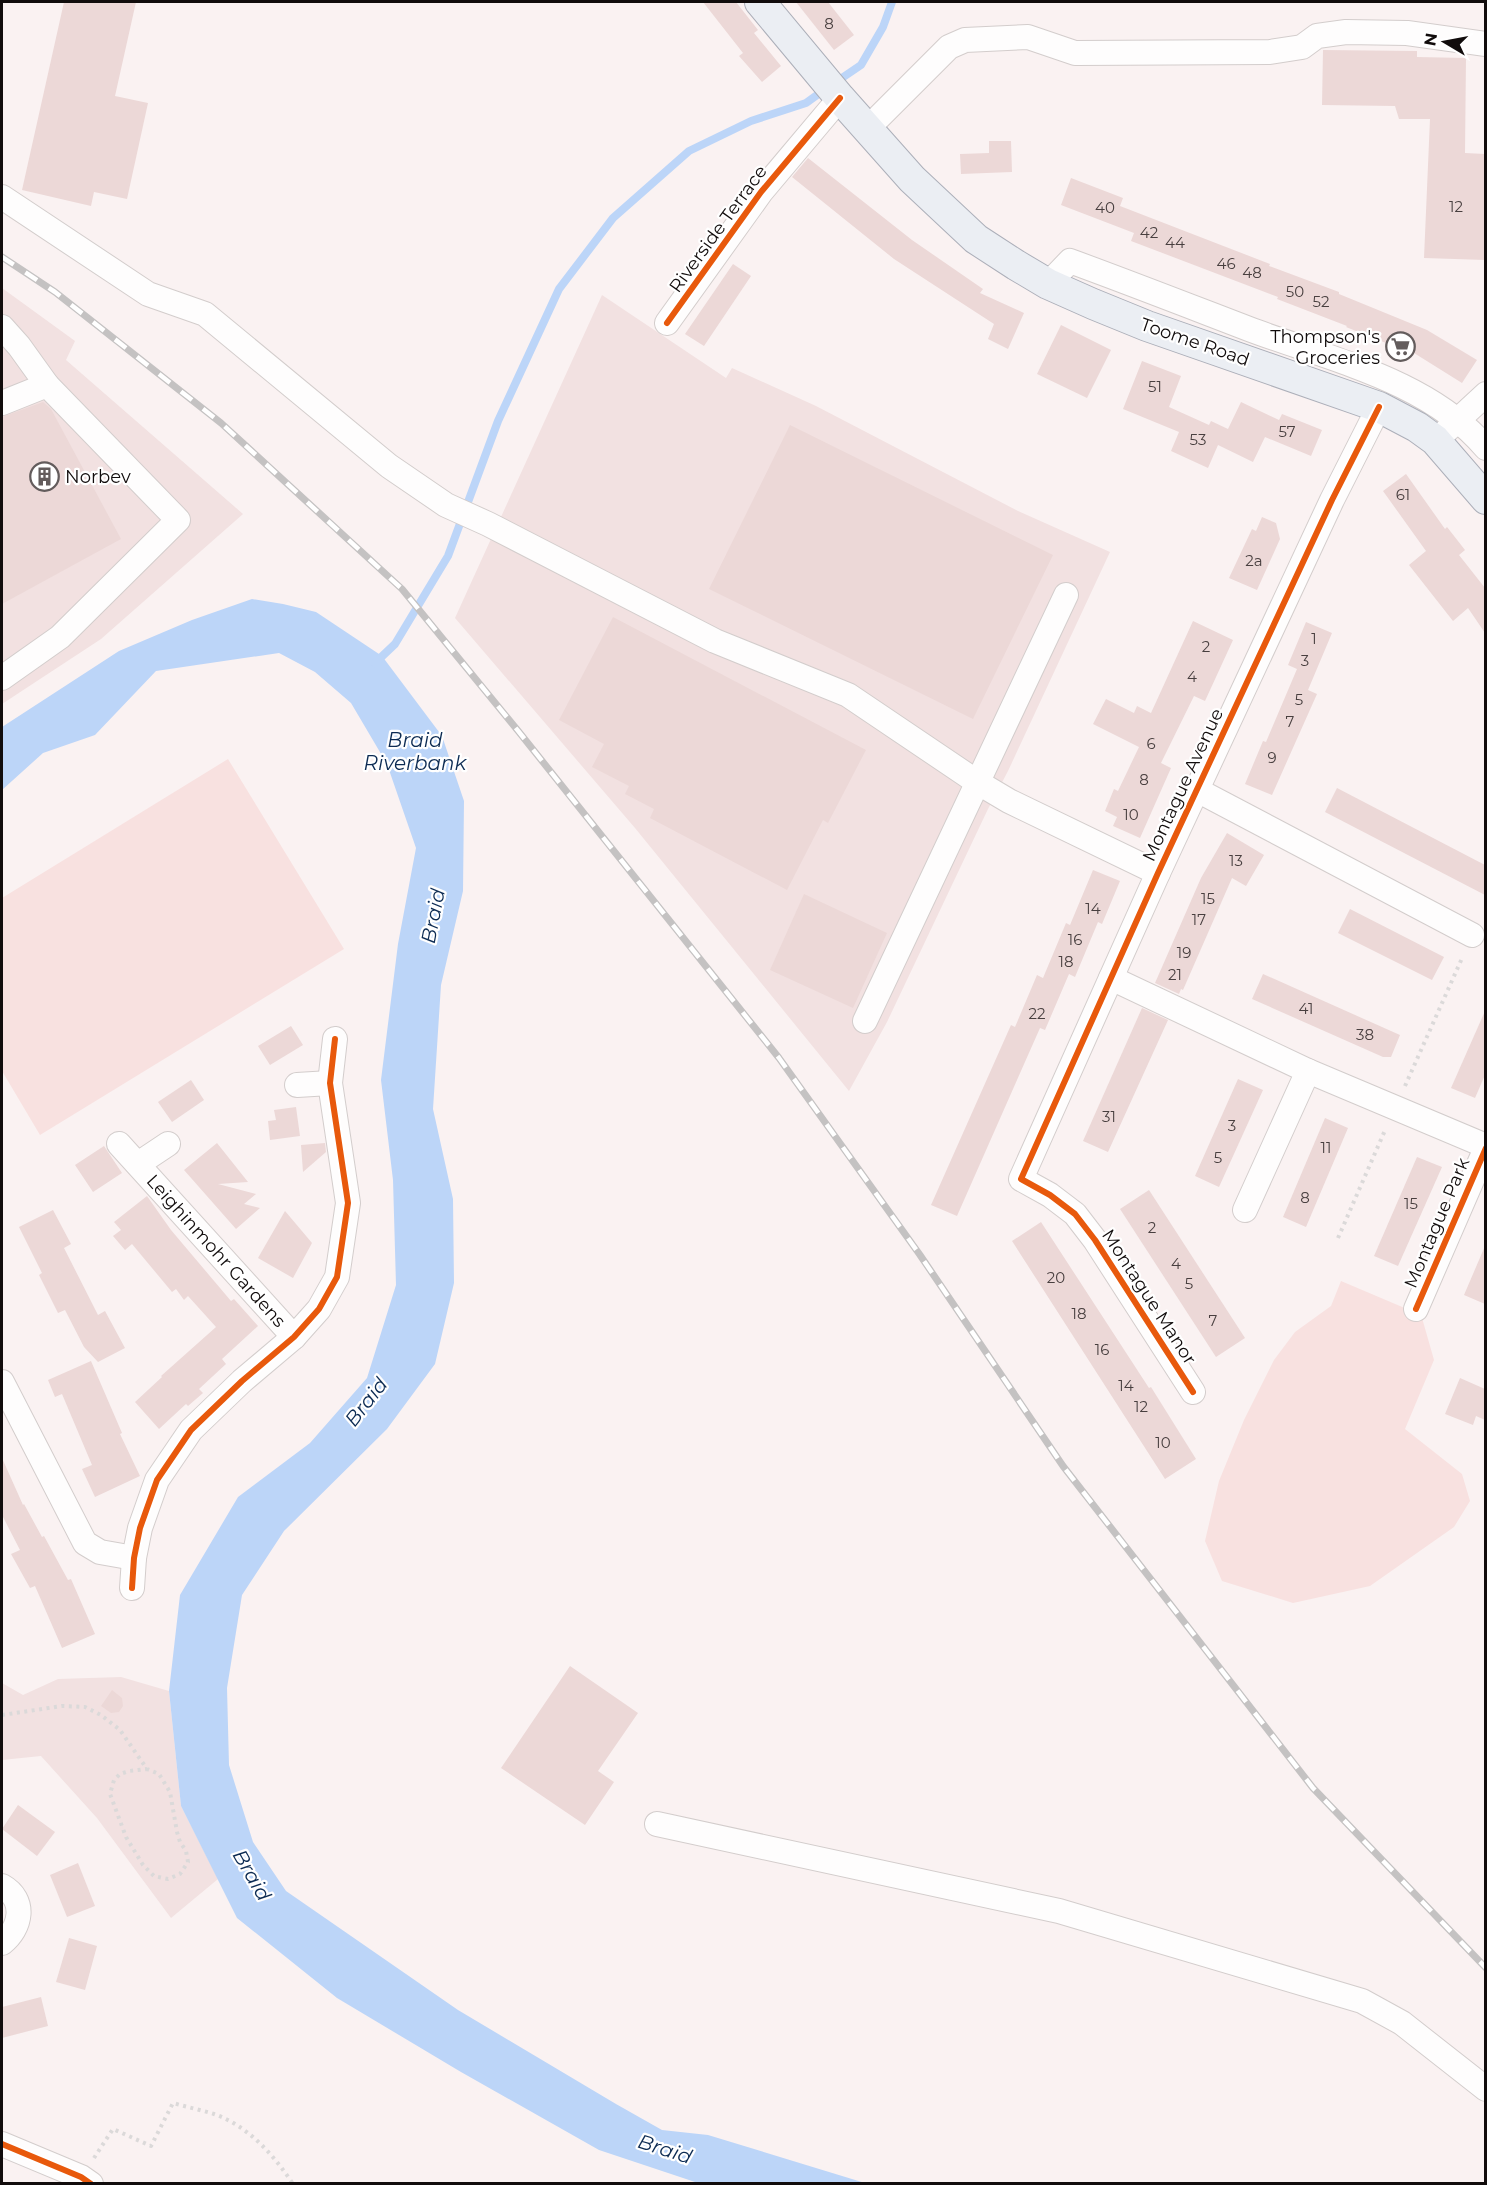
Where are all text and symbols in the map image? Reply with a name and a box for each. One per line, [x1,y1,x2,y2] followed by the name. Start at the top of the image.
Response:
[1415,12,1475,72] north arrow
[824,14,834,33] house number: 8
[1420,31,1441,48] text: N
[664,161,772,297] street label: Riverside Terrace
[1449,197,1463,216] house number: 12
[1095,198,1115,217] house number: 40
[1140,223,1158,242] house number: 42
[1165,233,1185,252] house number: 44
[1216,254,1236,273] house number: 46
[1242,263,1262,282] house number: 48
[1286,282,1304,301] house number: 50
[1313,292,1329,311] house number: 52
[1138,313,1252,371] street label: Toome Road
[1270,326,1380,369] place label: Thompson's Groceries
[1385,331,1417,363] supermarket icon: Thompson's Groceries
[1148,377,1162,396] house number: 51
[1278,422,1296,441] house number: 57
[1190,430,1206,449] house number: 53
[28,461,60,493] building icon: Norbev
[65,466,131,488] place label: Norbev
[1396,485,1410,504] house number: 61
[1245,551,1263,570] house number: 2a
[1311,629,1317,648] house number: 1
[1202,637,1210,656] house number: 2
[1301,651,1309,670] house number: 3
[1187,667,1197,686] house number: 4
[1295,690,1303,709] house number: 5
[1138,705,1228,865] street label: Montague Avenue
[1286,712,1295,731] house number: 7
[364,728,468,775] water label: Braid Riverbank
[1146,734,1156,753] house number: 6
[1267,748,1277,767] house number: 9
[1139,770,1149,789] house number: 8
[1123,805,1139,824] house number: 10
[1229,851,1243,870] house number: 13
[416,886,450,945] water label: Braid
[1201,889,1215,908] house number: 15
[1085,899,1101,918] house number: 14
[1192,910,1206,929] house number: 17
[1068,930,1082,949] house number: 16
[1177,943,1191,962] house number: 19
[1059,952,1074,971] house number: 18
[1168,965,1182,984] house number: 21
[1299,999,1313,1018] house number: 41
[1028,1004,1046,1023] house number: 22
[1356,1025,1374,1044] house number: 38
[1102,1107,1116,1126] house number: 31
[1228,1116,1236,1135] house number: 3
[1321,1138,1331,1157] house number: 11
[1214,1148,1222,1167] house number: 5
[1400,1154,1474,1291] street label: Montague Park
[142,1170,290,1332] street label: Leighinmohr Gardens
[1300,1188,1310,1207] house number: 8
[1404,1194,1418,1213] house number: 15
[1148,1218,1156,1237] house number: 2
[1097,1225,1201,1369] street label: Montague Manor
[1171,1254,1181,1273] house number: 4
[1047,1268,1065,1287] house number: 20
[1185,1274,1193,1293] house number: 5
[1072,1304,1087,1323] house number: 18
[1209,1311,1218,1330] house number: 7
[1095,1340,1109,1359] house number: 16
[340,1372,393,1431] water label: Braid
[1118,1376,1134,1395] house number: 14
[1134,1397,1148,1416] house number: 12
[1155,1433,1171,1452] house number: 10
[228,1845,276,1905] water label: Braid
[635,2129,695,2169] water label: Braid

